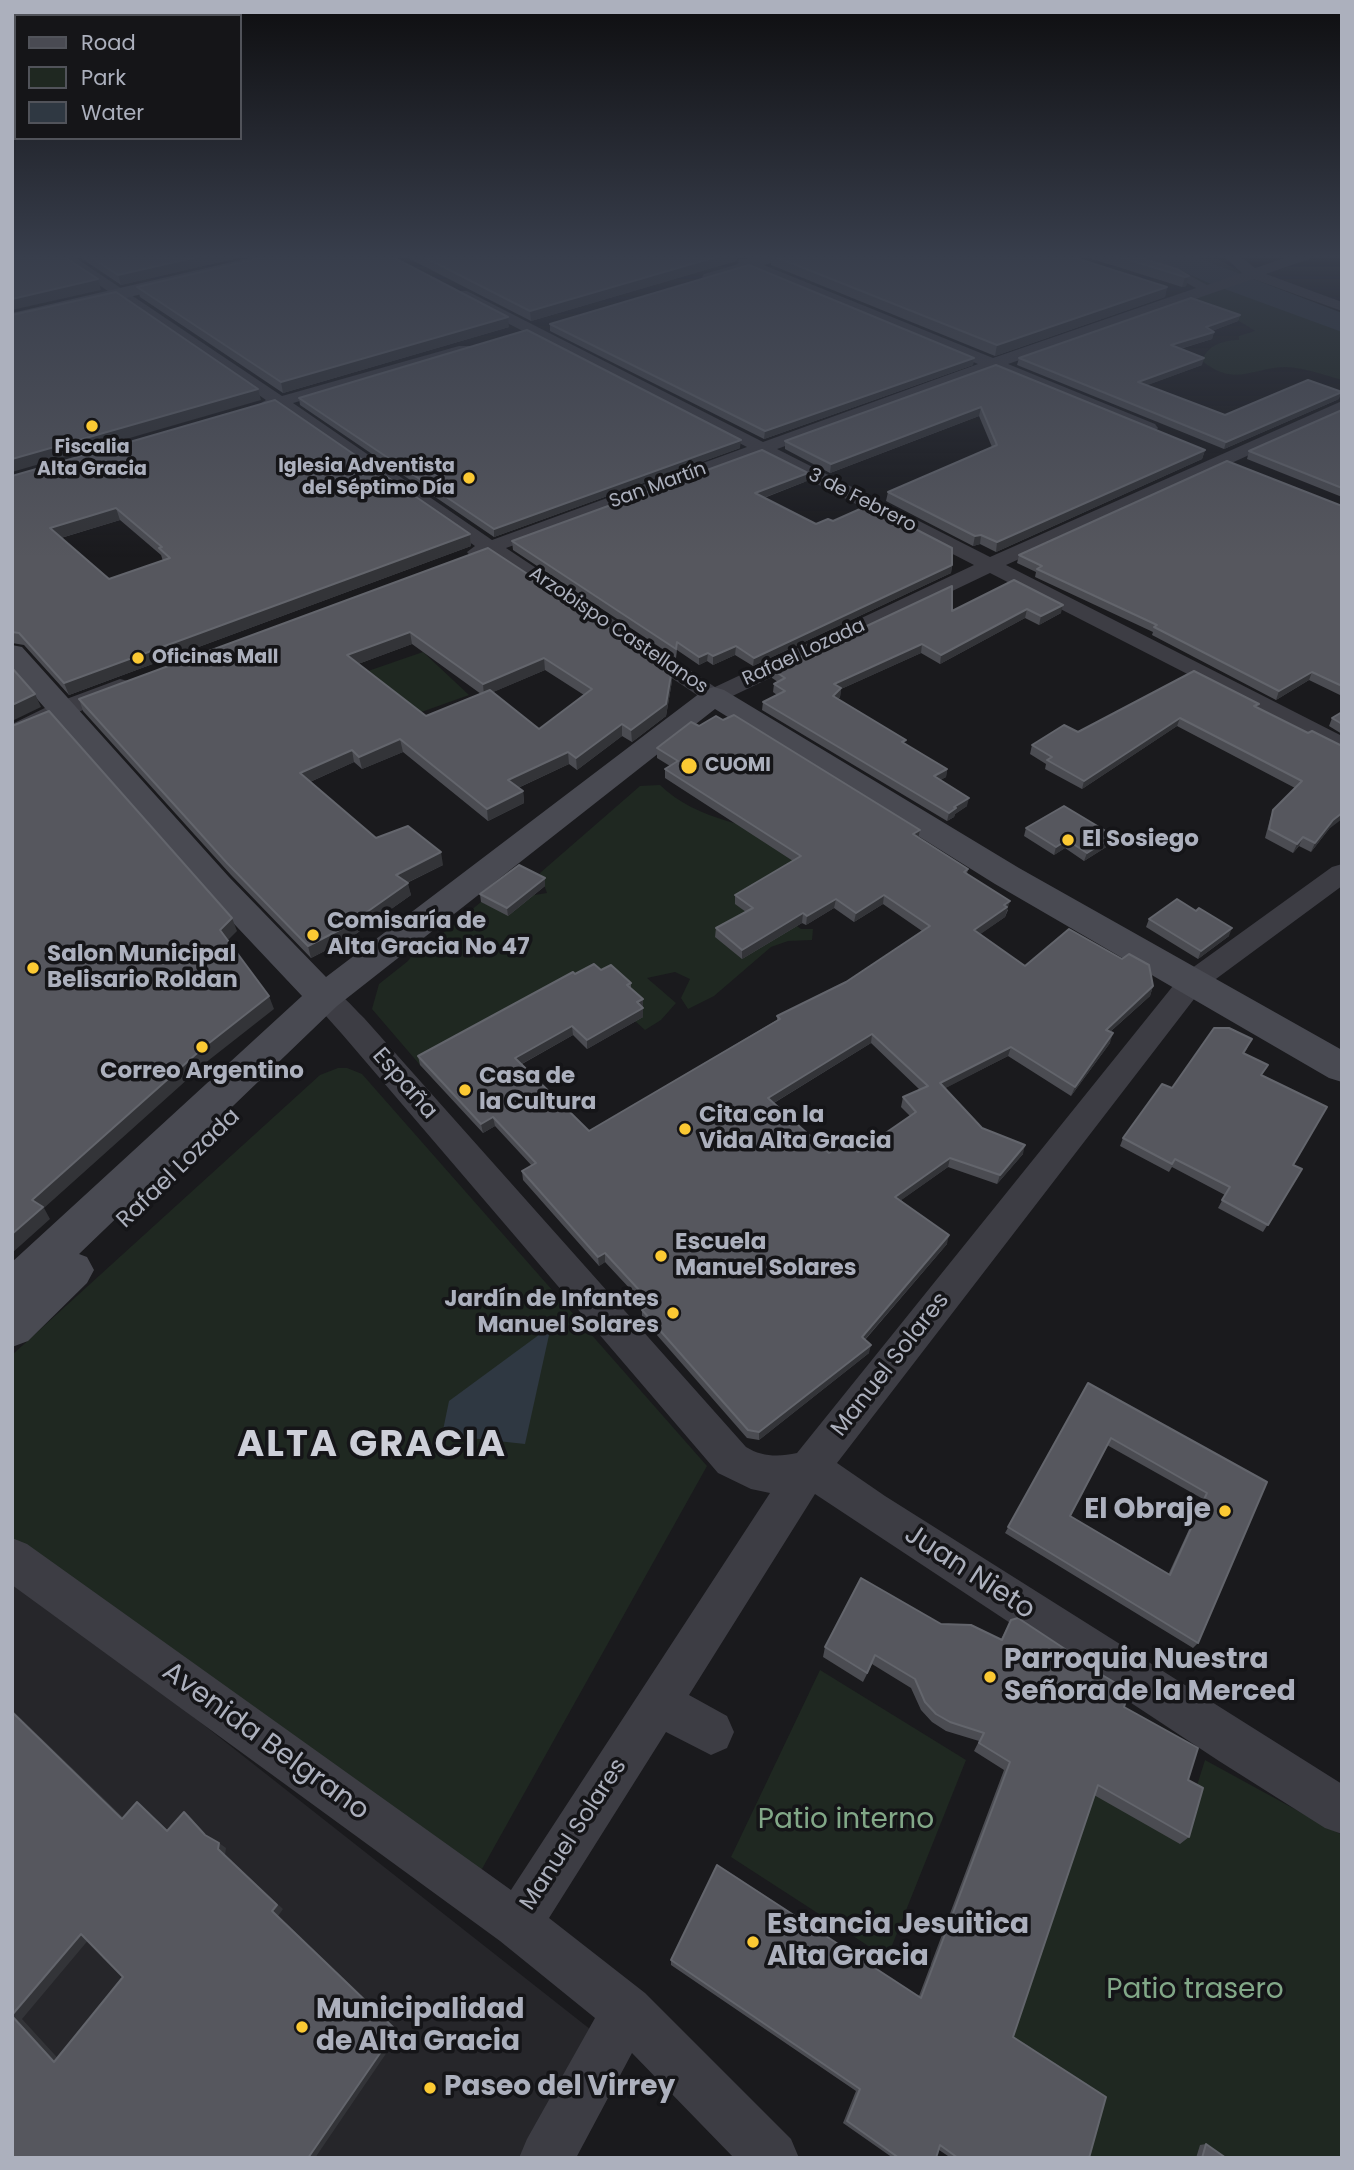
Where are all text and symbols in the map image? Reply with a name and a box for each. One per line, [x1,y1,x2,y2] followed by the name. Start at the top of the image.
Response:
[14,14,242,140] legend
[81,28,136,57] text: Road
[81,63,126,92] text: Park
[81,98,144,127] text: Water
[84,418,100,434] marker: Fiscalia Alta Gracia
[37,437,147,481] place label: Fiscalia Alta Gracia
[278,456,455,500] place label: Iglesia Adventista del Séptimo Día
[607,458,709,514] street label: San Martín
[804,464,920,538] street label: 3 de Febrero
[461,470,477,486] marker: Iglesia Adventista del Séptimo Día
[524,563,712,699] street label: Arzobispo Castellanos
[739,615,869,691] street label: Rafael Lozada
[152,647,278,669] place label: Oficinas Mall
[130,650,146,666] marker: Oficinas Mall
[705,755,771,777] place label: CUOMI
[679,756,699,776] marker: CUOMI
[1082,826,1199,854] place label: El Sosiego
[1060,832,1076,848] marker: El Sosiego
[327,908,529,962] place label: Comisaría de Alta Gracia No 47
[305,927,321,943] marker: Comisaría de Alta Gracia No 47
[47,941,238,995] place label: Salon Municipal Belisario Roldan
[25,960,41,976] marker: Salon Municipal Belisario Roldan
[194,1039,210,1055] marker: Correo Argentino
[366,1043,442,1125] street label: España
[100,1058,304,1086] place label: Correo Argentino
[479,1063,596,1117] place label: Casa de la Cultura
[457,1082,473,1098] marker: Casa de la Cultura
[699,1102,892,1156] place label: Cita con la Vida Alta Gracia
[112,1103,246,1235] street label: Rafael Lozada
[677,1121,693,1137] marker: Cita con la Vida Alta Gracia
[675,1229,857,1283] place label: Escuela Manuel Solares
[653,1248,669,1264] marker: Escuela Manuel Solares
[444,1286,659,1340] place label: Jardín de Infantes Manuel Solares
[826,1288,956,1442] street label: Manuel Solares
[665,1305,681,1321] marker: Jardín de Infantes Manuel Solares
[238,1425,506,1469] district label: ALTA GRACIA
[1084,1494,1211,1528] place label: El Obraje
[1217,1503,1233,1519] marker: El Obraje
[897,1518,1041,1628] street label: Juan Nieto
[1004,1644,1296,1710] place label: Parroquia Nuestra Señora de la Merced
[155,1656,375,1828] street label: Avenida Belgrano
[982,1669,998,1685] marker: Parroquia Nuestra Señora de la Merced
[515,1754,633,1916] street label: Manuel Solares
[758,1804,934,1838] park label: Patio interno
[767,1909,1029,1975] place label: Estancia Jesuitica Alta Gracia
[745,1934,761,1950] marker: Estancia Jesuitica Alta Gracia
[1106,1974,1284,2008] park label: Patio trasero
[316,1994,524,2060] place label: Municipalidad de Alta Gracia
[294,2019,310,2035] marker: Municipalidad de Alta Gracia
[444,2071,675,2105] place label: Paseo del Virrey
[422,2080,438,2096] marker: Paseo del Virrey

